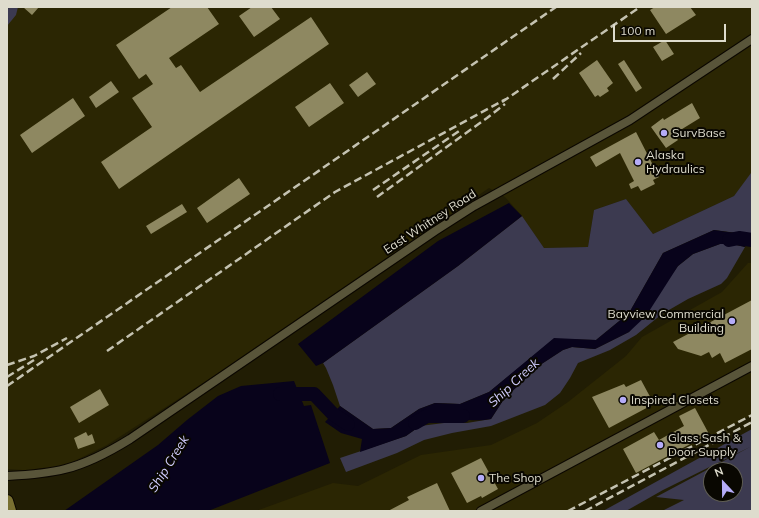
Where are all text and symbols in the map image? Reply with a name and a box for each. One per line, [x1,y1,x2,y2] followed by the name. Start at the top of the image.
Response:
[615,16,728,42] scale bar
[620,23,655,38] text: 100 m
[672,126,725,140] place label: SurvBase
[659,128,669,138] marker: SurvBase
[646,148,705,176] place label: Alaska Hydraulics
[633,157,643,167] marker: Alaska Hydraulics
[381,187,479,257] street label: East Whitney Road
[608,307,724,335] place label: Bayview Commercial Building
[727,316,737,326] marker: Bayview Commercial Building
[485,355,543,411] water label: Ship Creek
[631,393,719,407] place label: Inspired Closets
[618,395,628,405] marker: Inspired Closets
[668,431,741,459] place label: Glass Sash & Door Supply
[145,433,193,495] water label: Ship Creek
[655,440,665,450] marker: Glass Sash & Door Supply
[703,462,743,502] north arrow
[712,464,725,480] text: N
[489,471,541,485] place label: The Shop
[476,473,486,483] marker: The Shop

